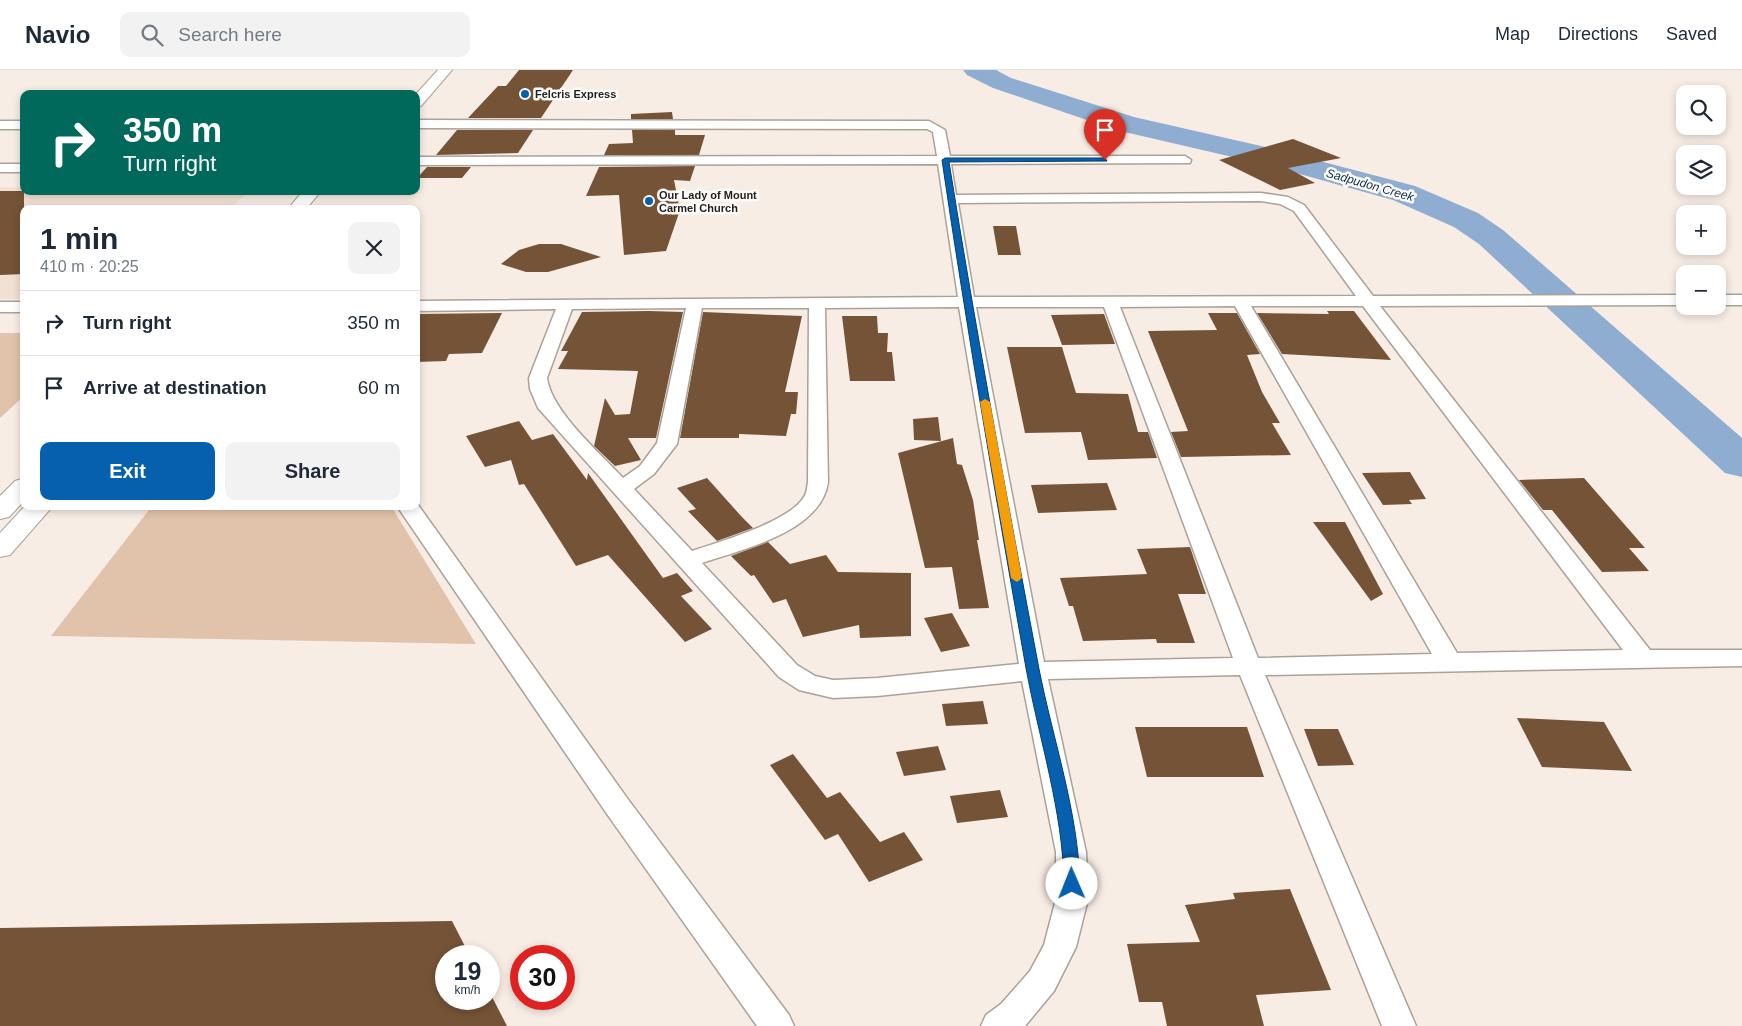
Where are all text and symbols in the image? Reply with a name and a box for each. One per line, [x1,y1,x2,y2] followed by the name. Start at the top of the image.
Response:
[120,12,470,57] search box
[25,21,90,48] text: Navio
[138,21,166,49] icon: search
[178,24,282,45] text: Search here
[1495,24,1530,44] text: Map
[1558,24,1638,44] text: Directions
[1666,24,1717,44] text: Saved
[1676,85,1726,315] map controls
[1676,85,1726,135] button: search
[519,88,531,100] marker: Felcris Express
[535,88,616,100] place label: Felcris Express
[1084,109,1126,160] pin
[40,110,105,175] icon: right
[123,110,222,149] text: 350 m
[1091,116,1119,144] icon: arrive
[1676,145,1726,195] button: layers
[123,151,216,176] text: Turn right
[1325,166,1416,204] water label: Sadpudon Creek
[659,189,757,214] place label: Our Lady of Mount Carmel Church
[643,195,655,207] marker: Our Lady of Mount Carmel Church
[1676,205,1726,255] button: +
[40,222,118,255] text: 1 min
[348,222,400,274] button: close
[40,258,139,275] text: 410 m · 20:25
[1676,265,1726,315] button: −
[40,309,68,337] icon: right
[83,312,171,333] text: Turn right
[347,312,400,333] text: 350 m
[40,374,68,402] icon: arrive
[83,377,267,398] text: Arrive at destination
[358,377,400,398] text: 60 m
[40,442,215,500] button: Exit
[225,442,400,500] button: Share
[1045,857,1097,909] position arrow
[510,945,575,1010] speed limit sign: 30
[454,957,481,985] text: 19
[454,983,481,997] text: km/h

